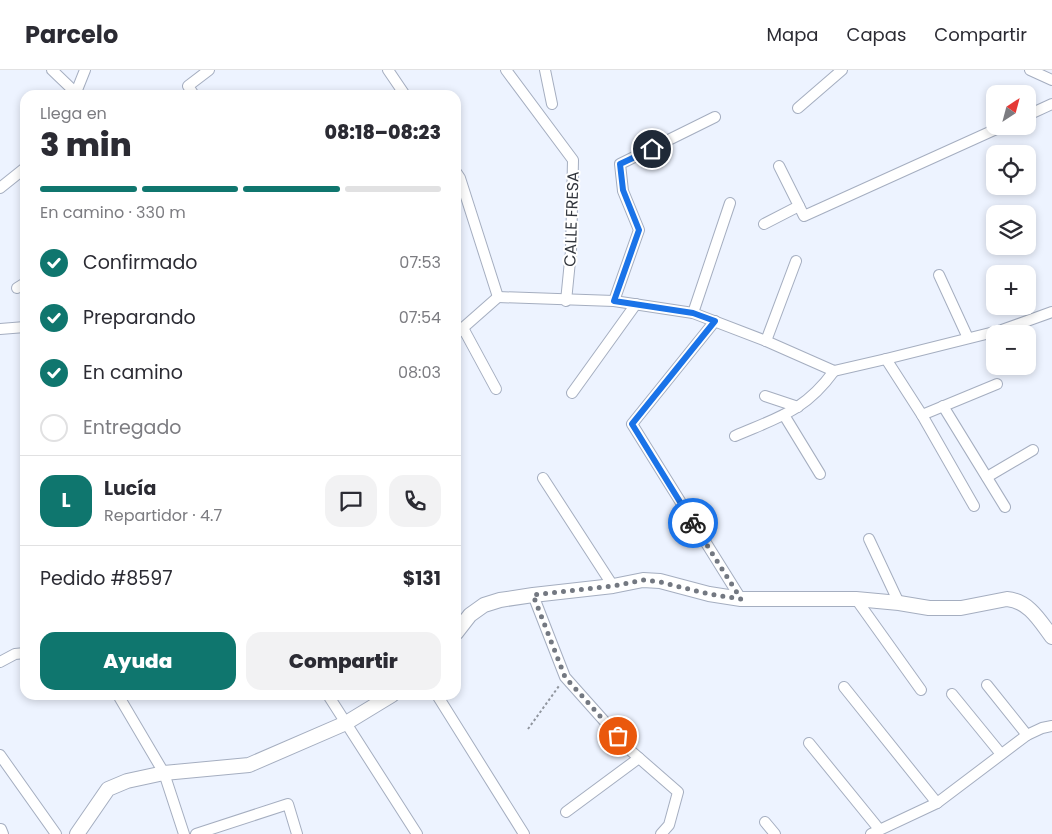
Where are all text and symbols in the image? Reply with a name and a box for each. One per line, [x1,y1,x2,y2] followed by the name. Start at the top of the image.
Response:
[25,18,118,51] text: Parcelo
[766,22,819,47] text: Mapa
[847,22,906,47] text: Capas
[934,22,1027,47] text: Compartir
[986,85,1036,135] north arrow
[986,85,1036,375] map controls
[40,102,107,125] text: Llega en
[324,119,441,146] text: 08:18–08:23
[40,122,132,167] text: 3 min
[631,128,673,170] pin
[638,135,666,163] icon: home
[986,145,1036,195] button: locate
[558,171,585,267] street label: CALLE FRESA
[40,201,186,224] text: En camino · 330 m
[986,205,1036,255] button: layers
[40,249,68,277] icon: check
[83,249,197,276] text: Confirmado
[399,251,441,274] text: 07:53
[986,265,1036,315] button: +
[40,304,68,332] icon: check
[83,304,196,331] text: Preparando
[399,306,441,329] text: 07:54
[986,325,1036,375] button: −
[40,359,68,387] icon: check
[83,359,183,386] text: En camino
[398,361,441,384] text: 08:03
[83,414,181,441] text: Entregado
[104,475,156,502] text: Lucía
[325,475,377,527] button: chat
[389,475,441,527] button: phone
[61,487,71,514] text: L
[668,498,718,548] courier
[104,504,222,527] text: Repartidor · 4.7
[679,509,707,537] icon: bike
[40,565,173,592] text: Pedido #8597
[403,565,441,592] text: $131
[40,632,236,690] button: Ayuda
[246,632,441,690] button: Compartir
[597,715,639,757] pin
[604,722,632,750] icon: bag

